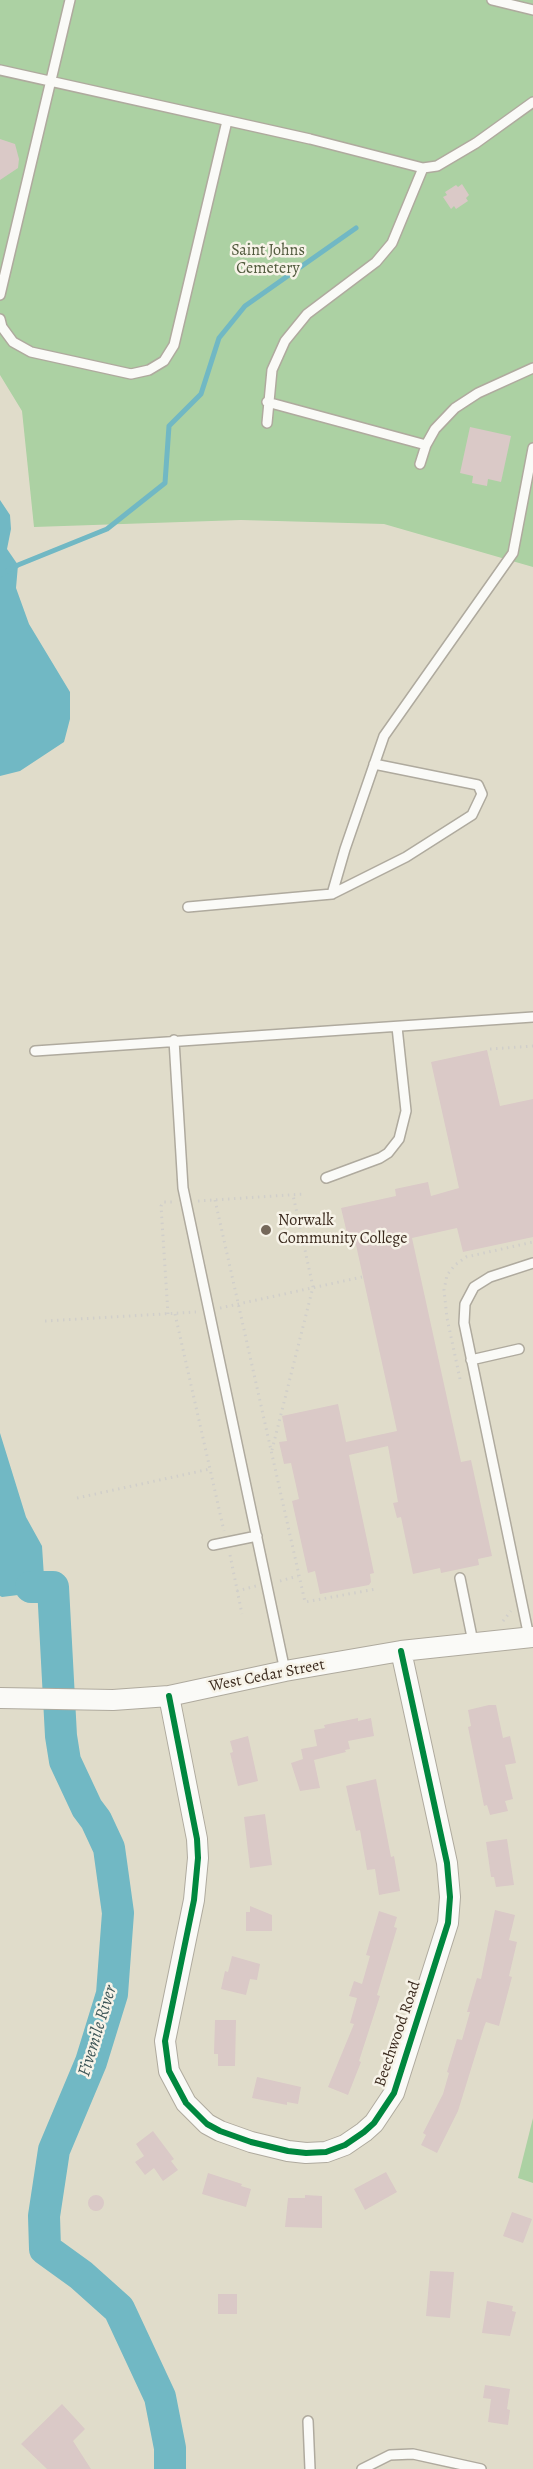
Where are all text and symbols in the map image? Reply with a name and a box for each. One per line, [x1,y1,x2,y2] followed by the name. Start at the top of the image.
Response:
[231,241,305,279] park label: Saint Johns Cemetery
[278,1211,407,1249] place label: Norwalk Community College
[259,1223,273,1237] marker: Norwalk Community College
[208,1655,326,1697] street label: West Cedar Street
[371,1979,425,2089] street label: Beechwood Road
[74,1983,122,2079] water label: Fivemile River

